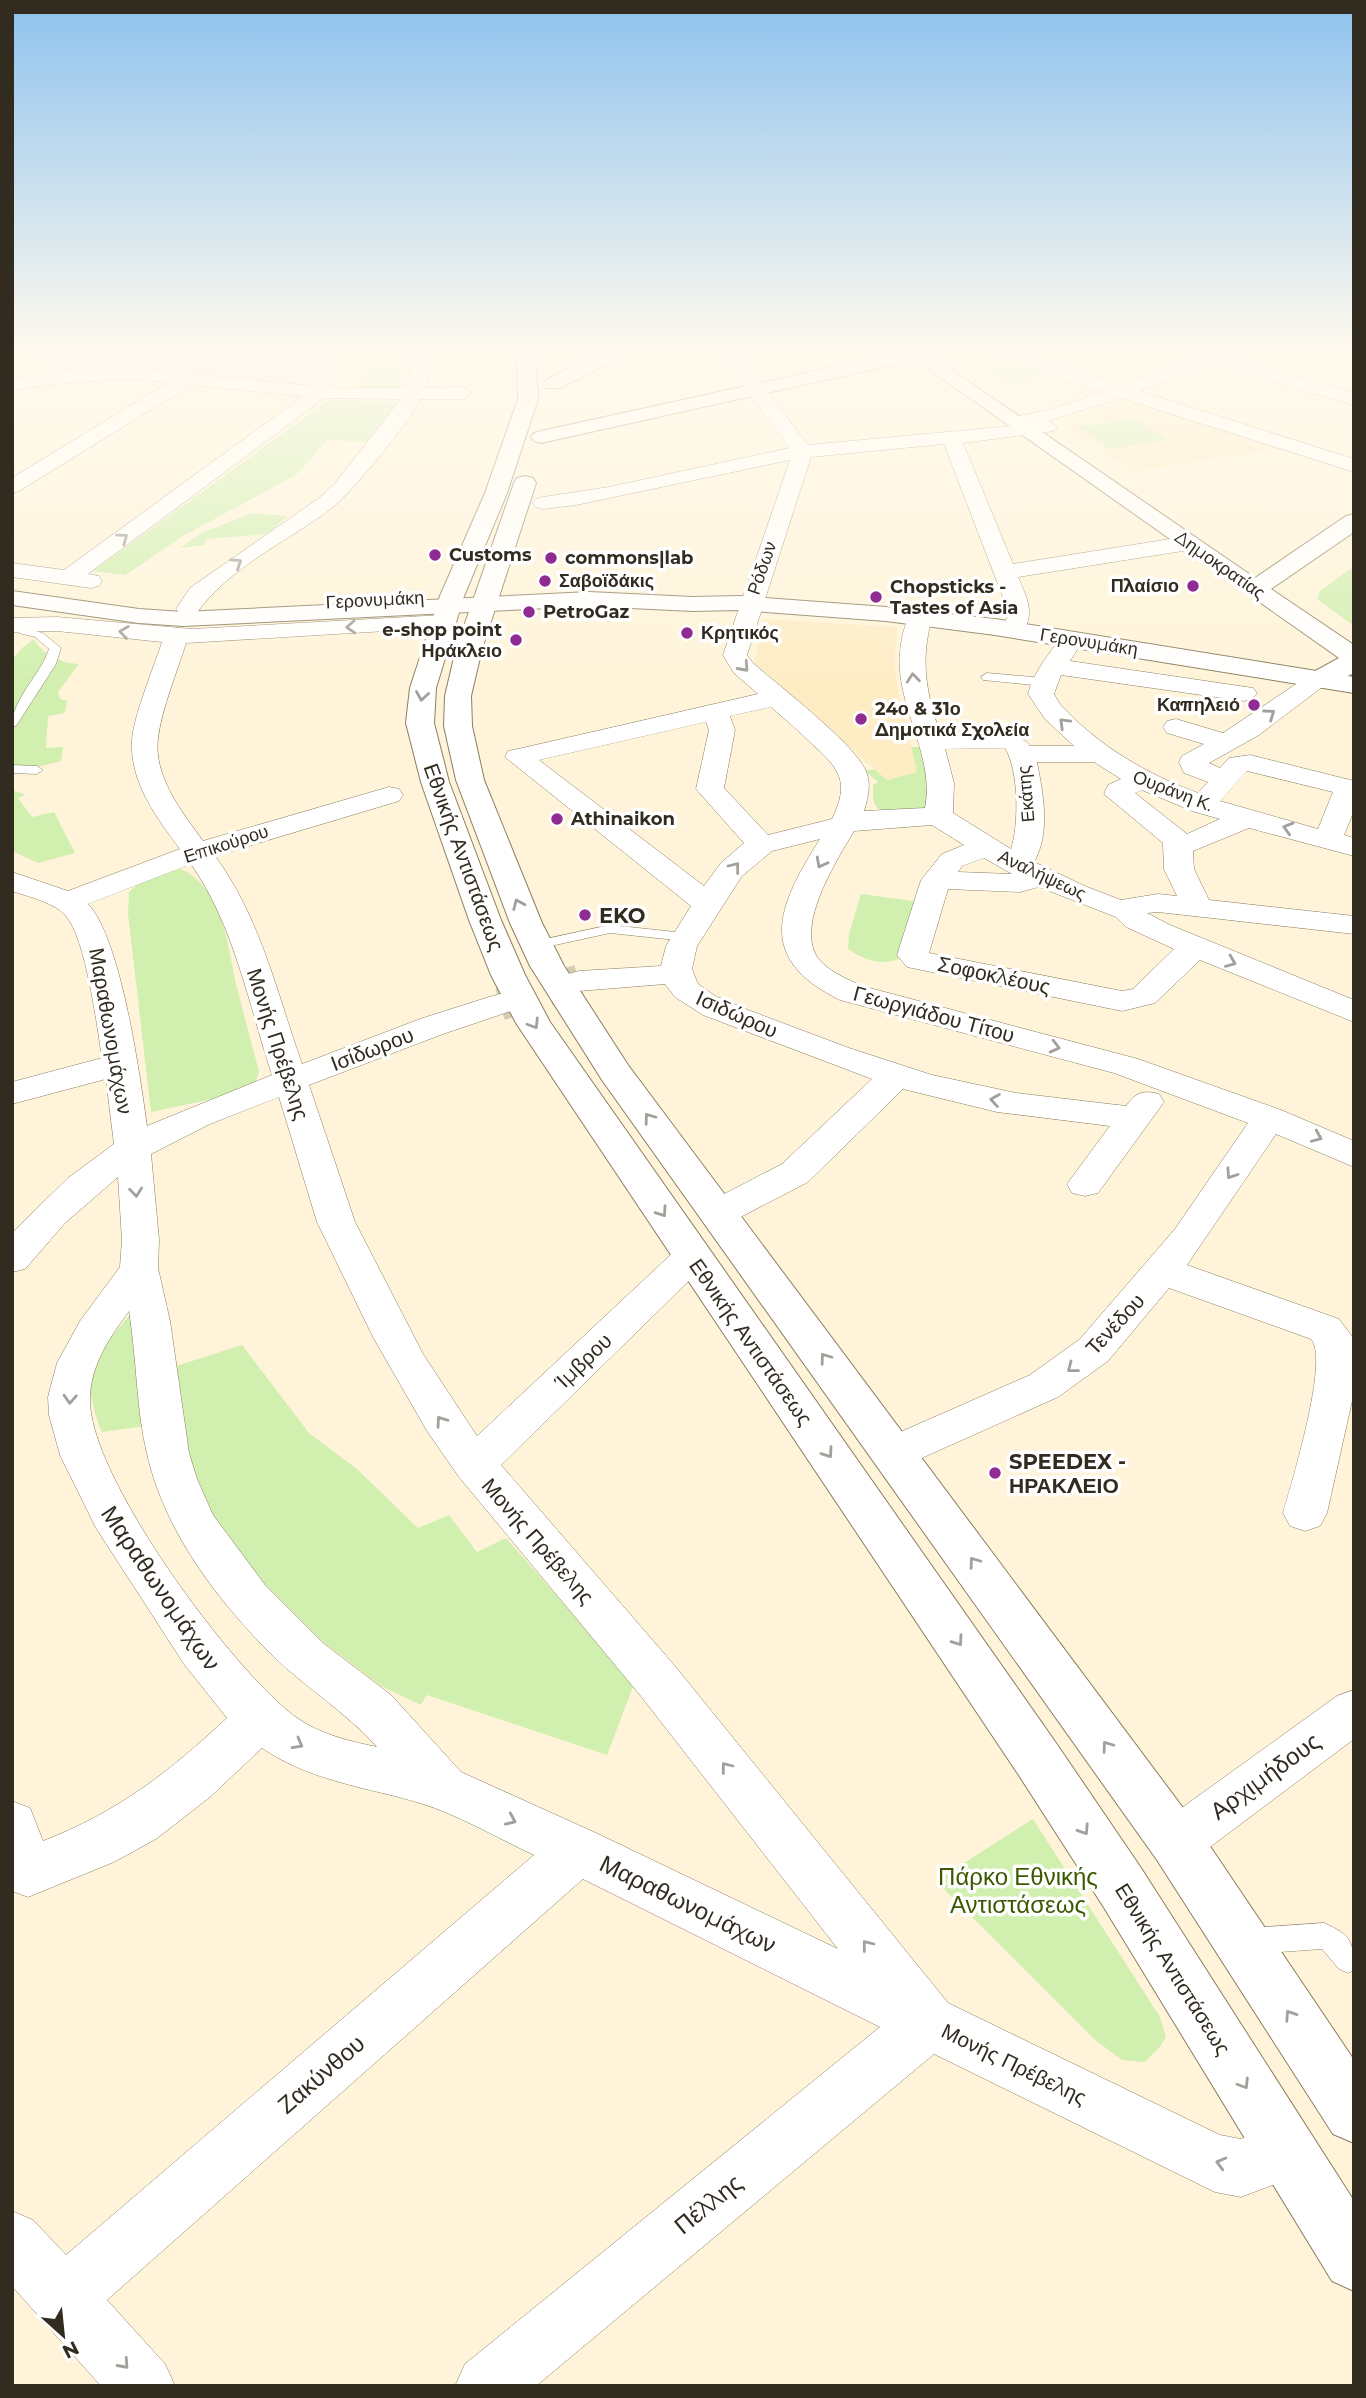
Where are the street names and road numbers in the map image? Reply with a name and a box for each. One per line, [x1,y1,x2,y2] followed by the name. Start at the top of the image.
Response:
[1171,526,1270,604] street label: Δημοκρατίας
[743,538,781,598] street label: Ρόδων
[325,586,425,614] street label: Γερονυμάκη
[1039,623,1139,661] street label: Γερονυμάκη
[418,760,510,954] street label: Εθνικής Αντιστάσεως
[1013,764,1039,823] street label: Εκάτης
[1130,766,1216,816] street label: Ουράνη Κ.
[181,820,271,868] street label: Επικούρου
[995,845,1090,905] street label: Αναλήψεως
[84,946,138,1116] street label: Μαραθωνομάχων
[935,951,1053,999] street label: Σοφοκλέους
[242,965,314,1123] street label: Μονής Πρέβελης
[851,980,1017,1048] street label: Γεωργιάδου Τίτου
[692,985,782,1043] street label: Ισιδώρου
[327,1022,417,1076] street label: Ισίδωρου
[684,1254,818,1430] street label: Εθνικής Αντιστάσεως
[1080,1288,1150,1360] street label: Τενέδου
[549,1328,617,1395] street label: Ίμβρου
[477,1473,599,1609] street label: Μονής Πρέβελης
[95,1500,227,1676] street label: Μαραθωνομάχων
[1204,1726,1326,1826] street label: Αρχιμήδους
[595,1849,781,1959] street label: Μαραθωνομάχων
[1110,1879,1236,2059] street label: Εθνικής Αντιστάσεως
[937,2018,1091,2110] street label: Μονής Πρέβελης
[272,2028,370,2120] street label: Ζακύνθου
[668,2168,748,2240] street label: Πέλλης

